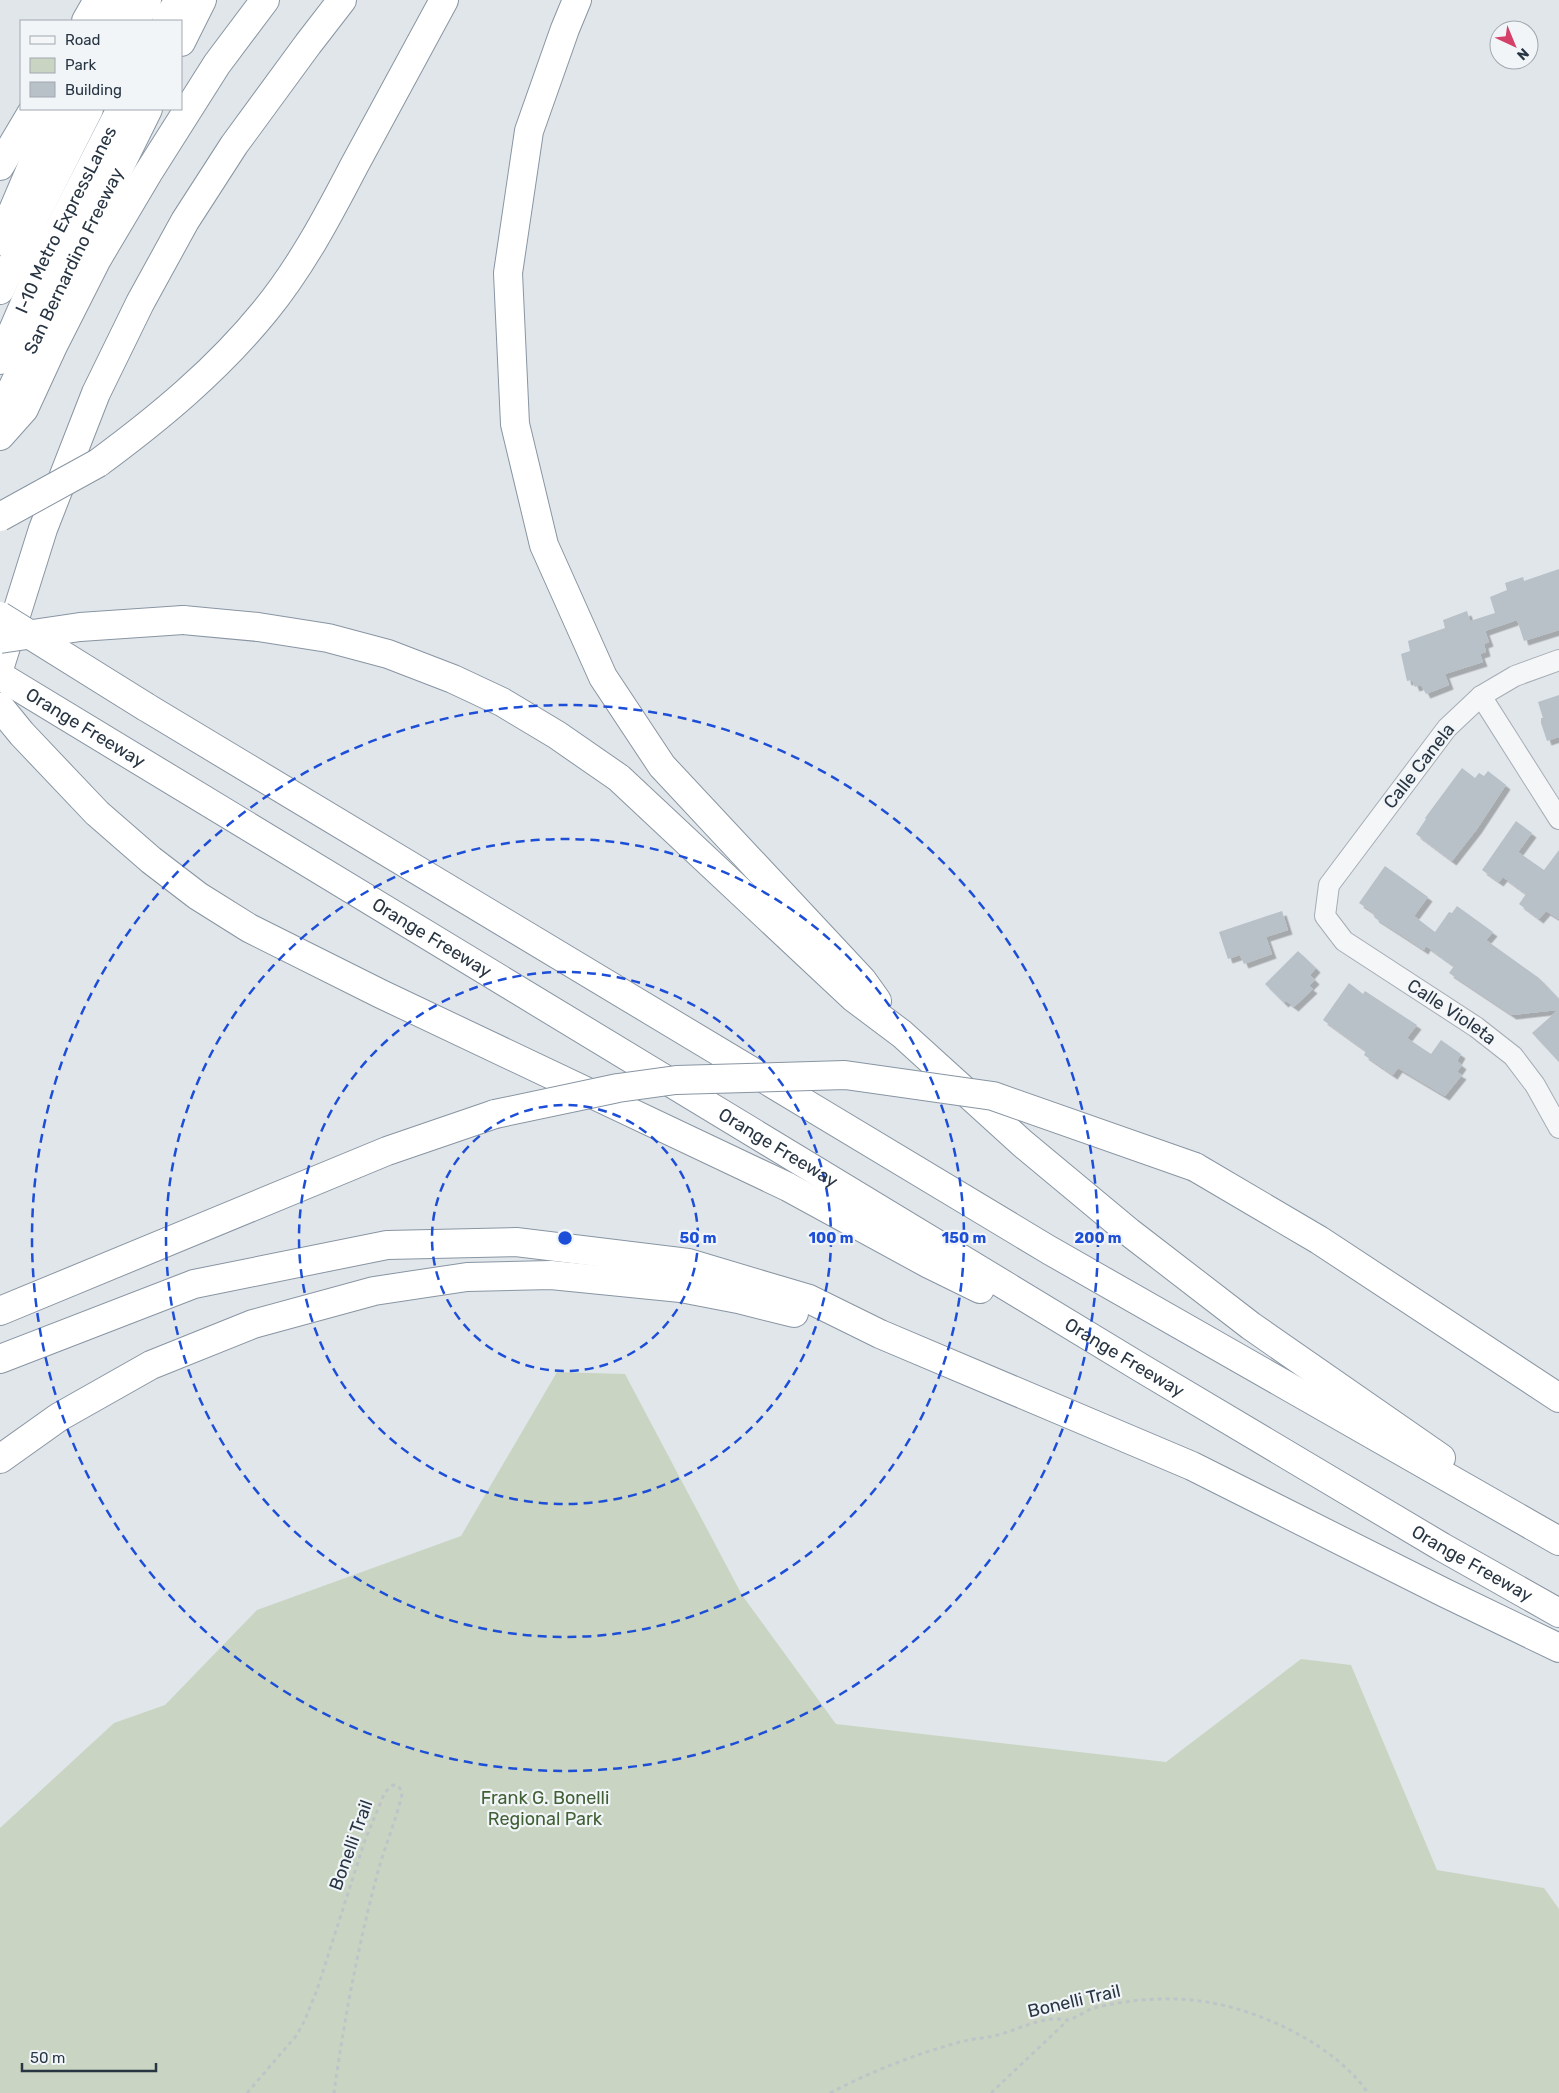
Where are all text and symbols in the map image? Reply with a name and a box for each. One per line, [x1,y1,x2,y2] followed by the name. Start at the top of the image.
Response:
[20,20,182,110] legend
[1489,20,1539,70] north arrow
[65,31,101,49] text: Road
[1513,44,1532,64] text: N
[65,56,96,74] text: Park
[65,81,122,99] text: Building
[11,122,121,317] street label: I-10 Metro ExpressLanes
[19,164,128,358] street label: San Bernardino Freeway
[22,683,149,772] street label: Orange Freeway
[1379,719,1459,813] street label: Calle Canela
[368,893,496,982] street label: Orange Freeway
[1403,974,1501,1050] street label: Calle Violeta
[714,1103,842,1192] street label: Orange Freeway
[556,1229,574,1247] centre of rings
[680,1229,716,1247] text: 50 m
[809,1229,853,1247] text: 100 m
[942,1229,986,1247] text: 150 m
[1074,1229,1122,1247] text: 200 m
[1061,1313,1188,1402] street label: Orange Freeway
[1408,1520,1536,1607] street label: Orange Freeway
[481,1787,609,1830] park label: Frank G. Bonelli Regional Park
[324,1797,378,1893] street label: Bonelli Trail
[1025,1980,1123,2022] street label: Bonelli Trail
[22,2040,156,2072] scale bar
[30,2049,65,2067] text: 50 m

